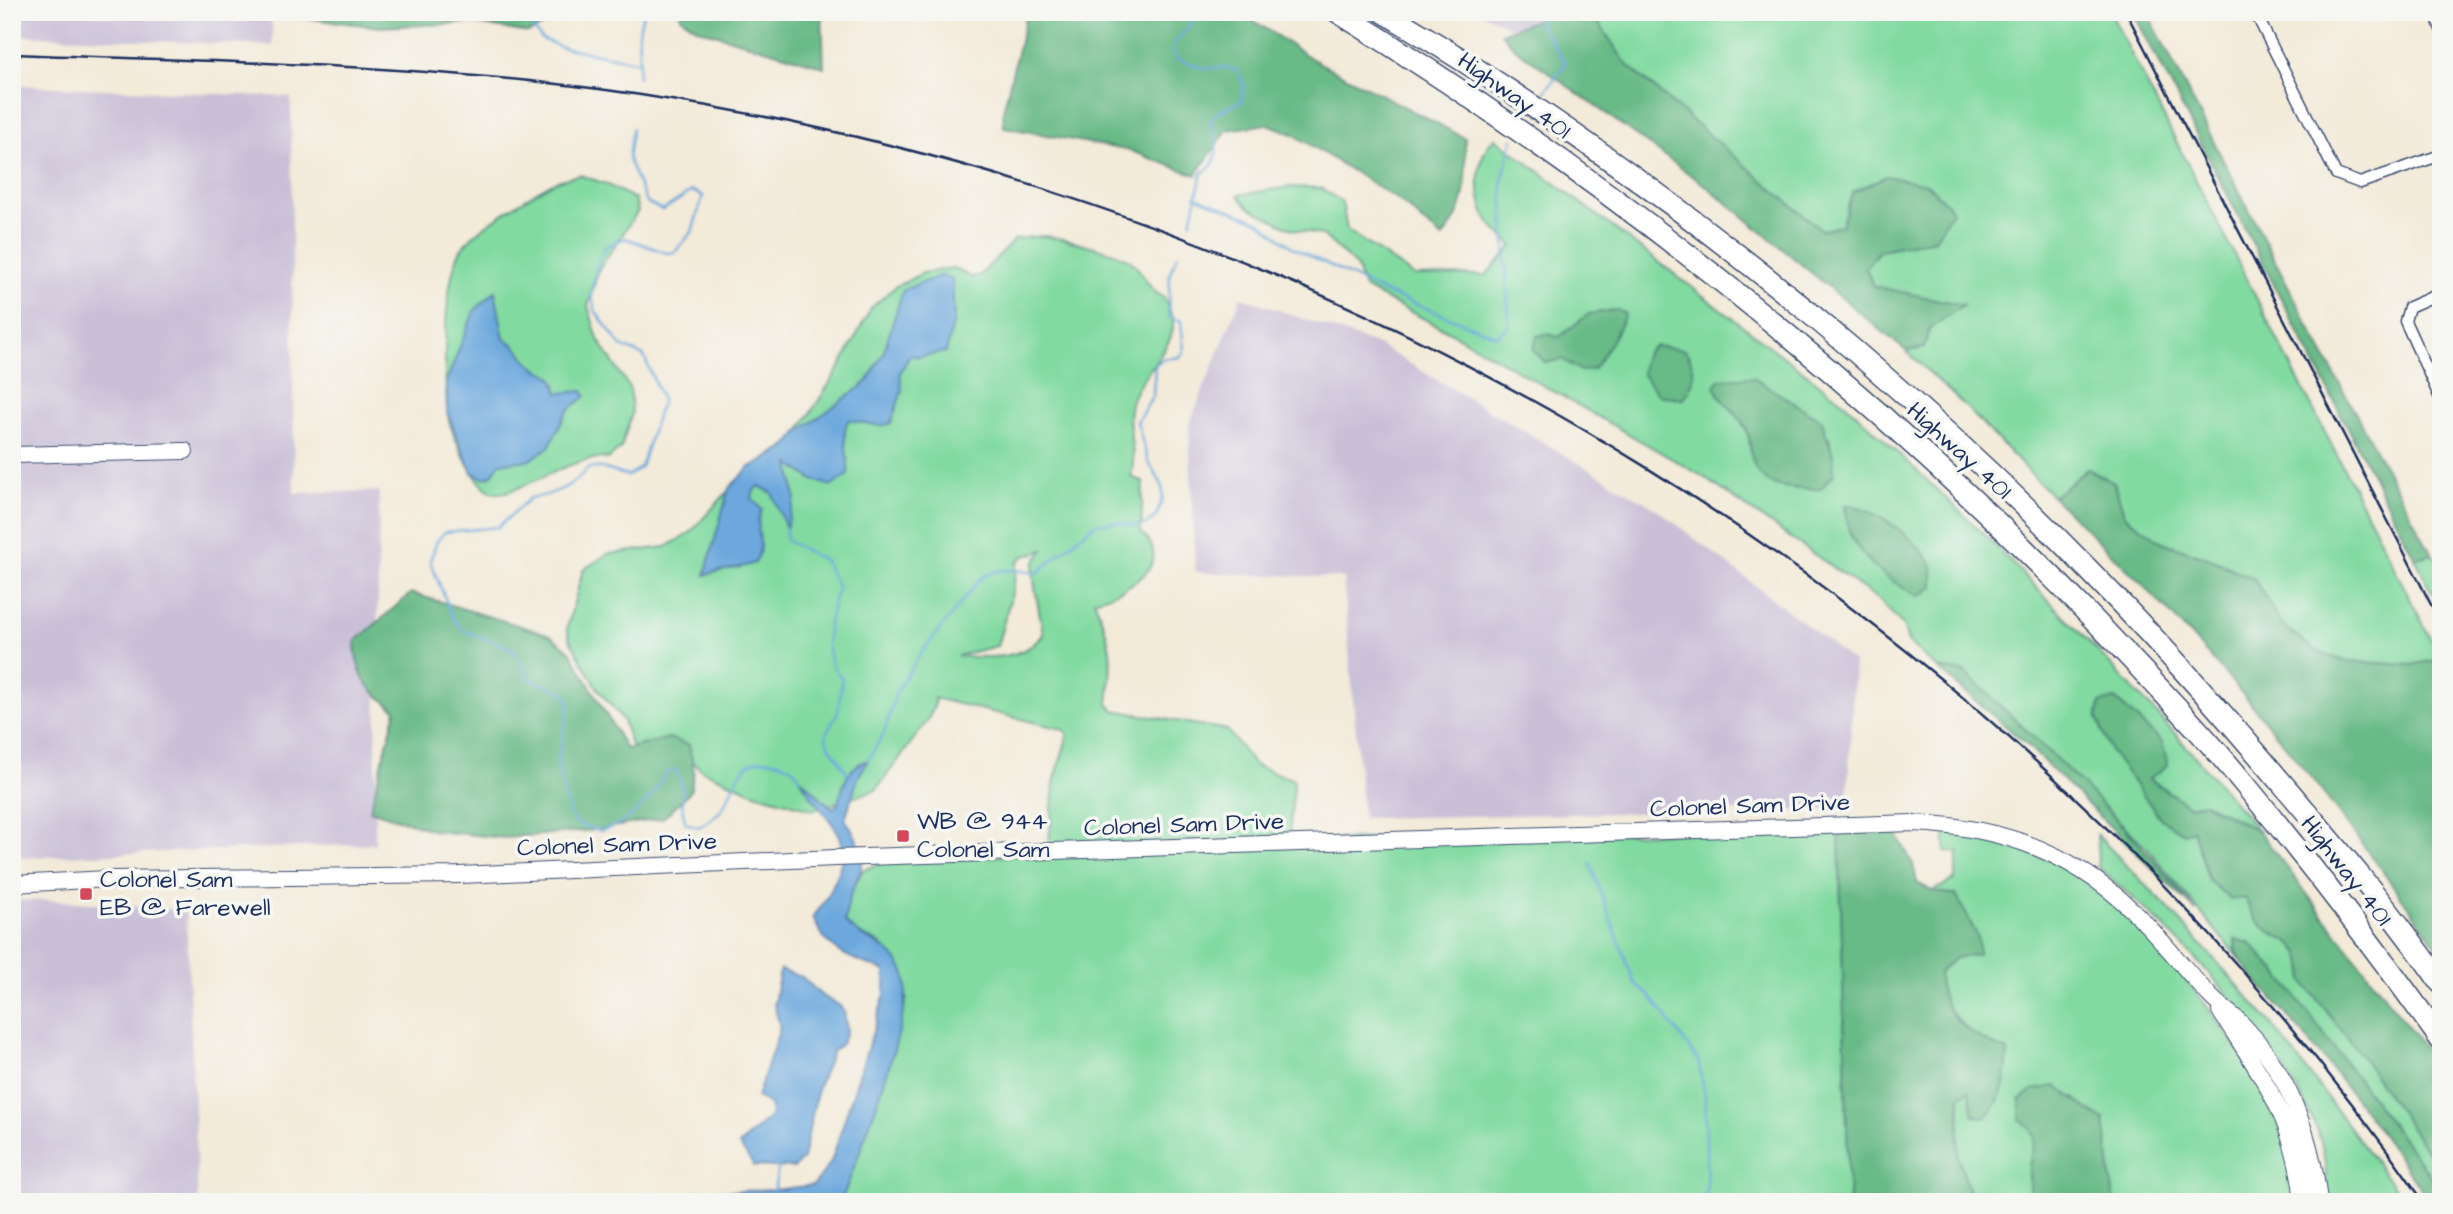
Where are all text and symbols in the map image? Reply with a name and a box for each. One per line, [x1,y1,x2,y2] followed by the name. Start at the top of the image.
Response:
[1450,44,1578,148] street label: Highway 401
[1898,394,2019,508] street label: Highway 401
[1650,786,1851,826] street label: Colonel Sam Drive
[917,805,1050,867] place label: WB @ 944 Colonel Sam
[1084,805,1285,845] street label: Colonel Sam Drive
[2291,809,2400,934] street label: Highway 401
[517,825,718,865] street label: Colonel Sam Drive
[895,828,911,844] marker: WB @ 944 Colonel Sam
[100,863,271,925] place label: Colonel Sam EB @ Farewell
[78,886,94,902] marker: Colonel Sam EB @ Farewell

